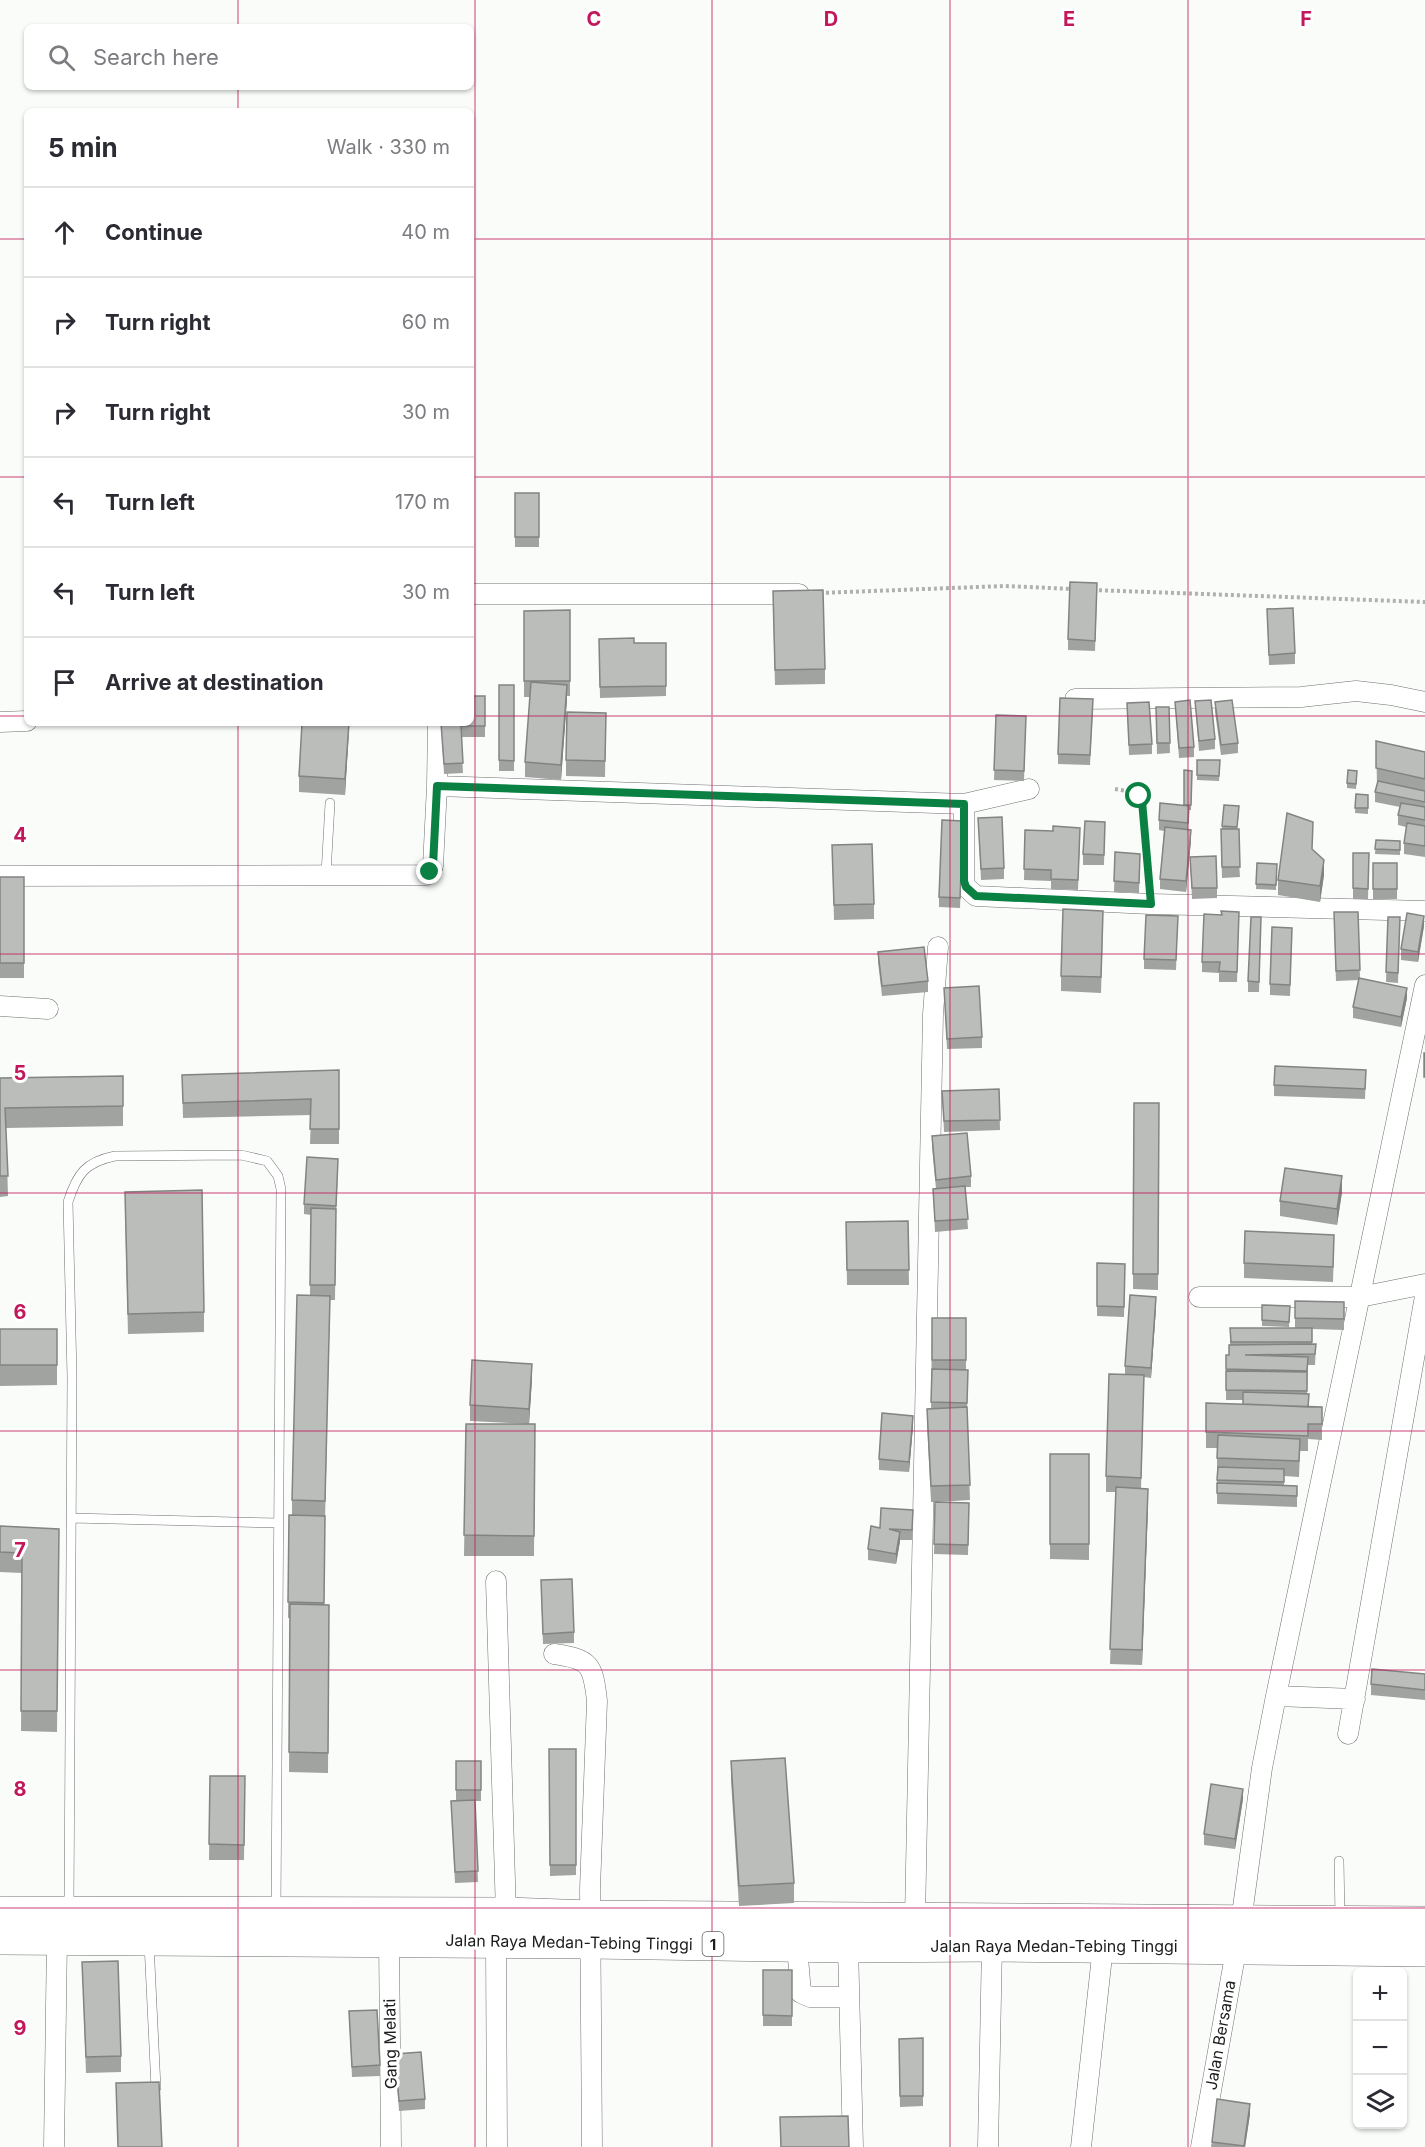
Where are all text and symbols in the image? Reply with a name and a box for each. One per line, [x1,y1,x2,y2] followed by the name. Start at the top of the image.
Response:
[587,7,601,31] text: C
[824,7,838,31] text: D
[1063,7,1075,31] text: E
[1300,7,1312,31] text: F
[24,24,474,90] search box
[45,41,78,74] icon: search
[93,44,219,70] text: Search here
[48,132,118,163] text: 5 min
[327,135,450,159] text: Walk · 330 m
[48,216,81,249] icon: ahead
[105,219,203,245] text: Continue
[401,220,450,244] text: 40 m
[48,306,81,339] icon: right
[105,309,211,335] text: Turn right
[402,310,450,334] text: 60 m
[48,396,81,429] icon: right
[105,399,211,425] text: Turn right
[402,400,450,424] text: 30 m
[48,486,81,519] icon: left
[105,489,195,515] text: Turn left
[395,490,450,514] text: 170 m
[48,576,81,609] icon: left
[105,579,195,605] text: Turn left
[402,580,450,604] text: 30 m
[48,666,81,699] icon: arrive
[105,669,324,695] text: Arrive at destination
[1125,782,1151,808] route start
[13,823,27,847] text: 4
[416,858,442,884] route end
[14,1061,26,1085] text: 5
[14,1300,27,1324] text: 6
[14,1538,26,1562] text: 7
[13,1777,27,1801] text: 8
[445,1930,693,1954] street label: Jalan Raya Medan-Tebing Tinggi
[702,1932,724,1956] road number: 1
[930,1936,1178,1956] street label: Jalan Raya Medan-Tebing Tinggi
[1353,1967,1407,2129] map controls
[1353,1967,1407,2021] button: +
[1200,1979,1240,2091] street label: Jalan Bersama
[379,1999,401,2089] street label: Gang Melati
[14,2016,27,2040] text: 9
[1353,2021,1407,2075] button: −
[1353,2075,1407,2129] button: layers

